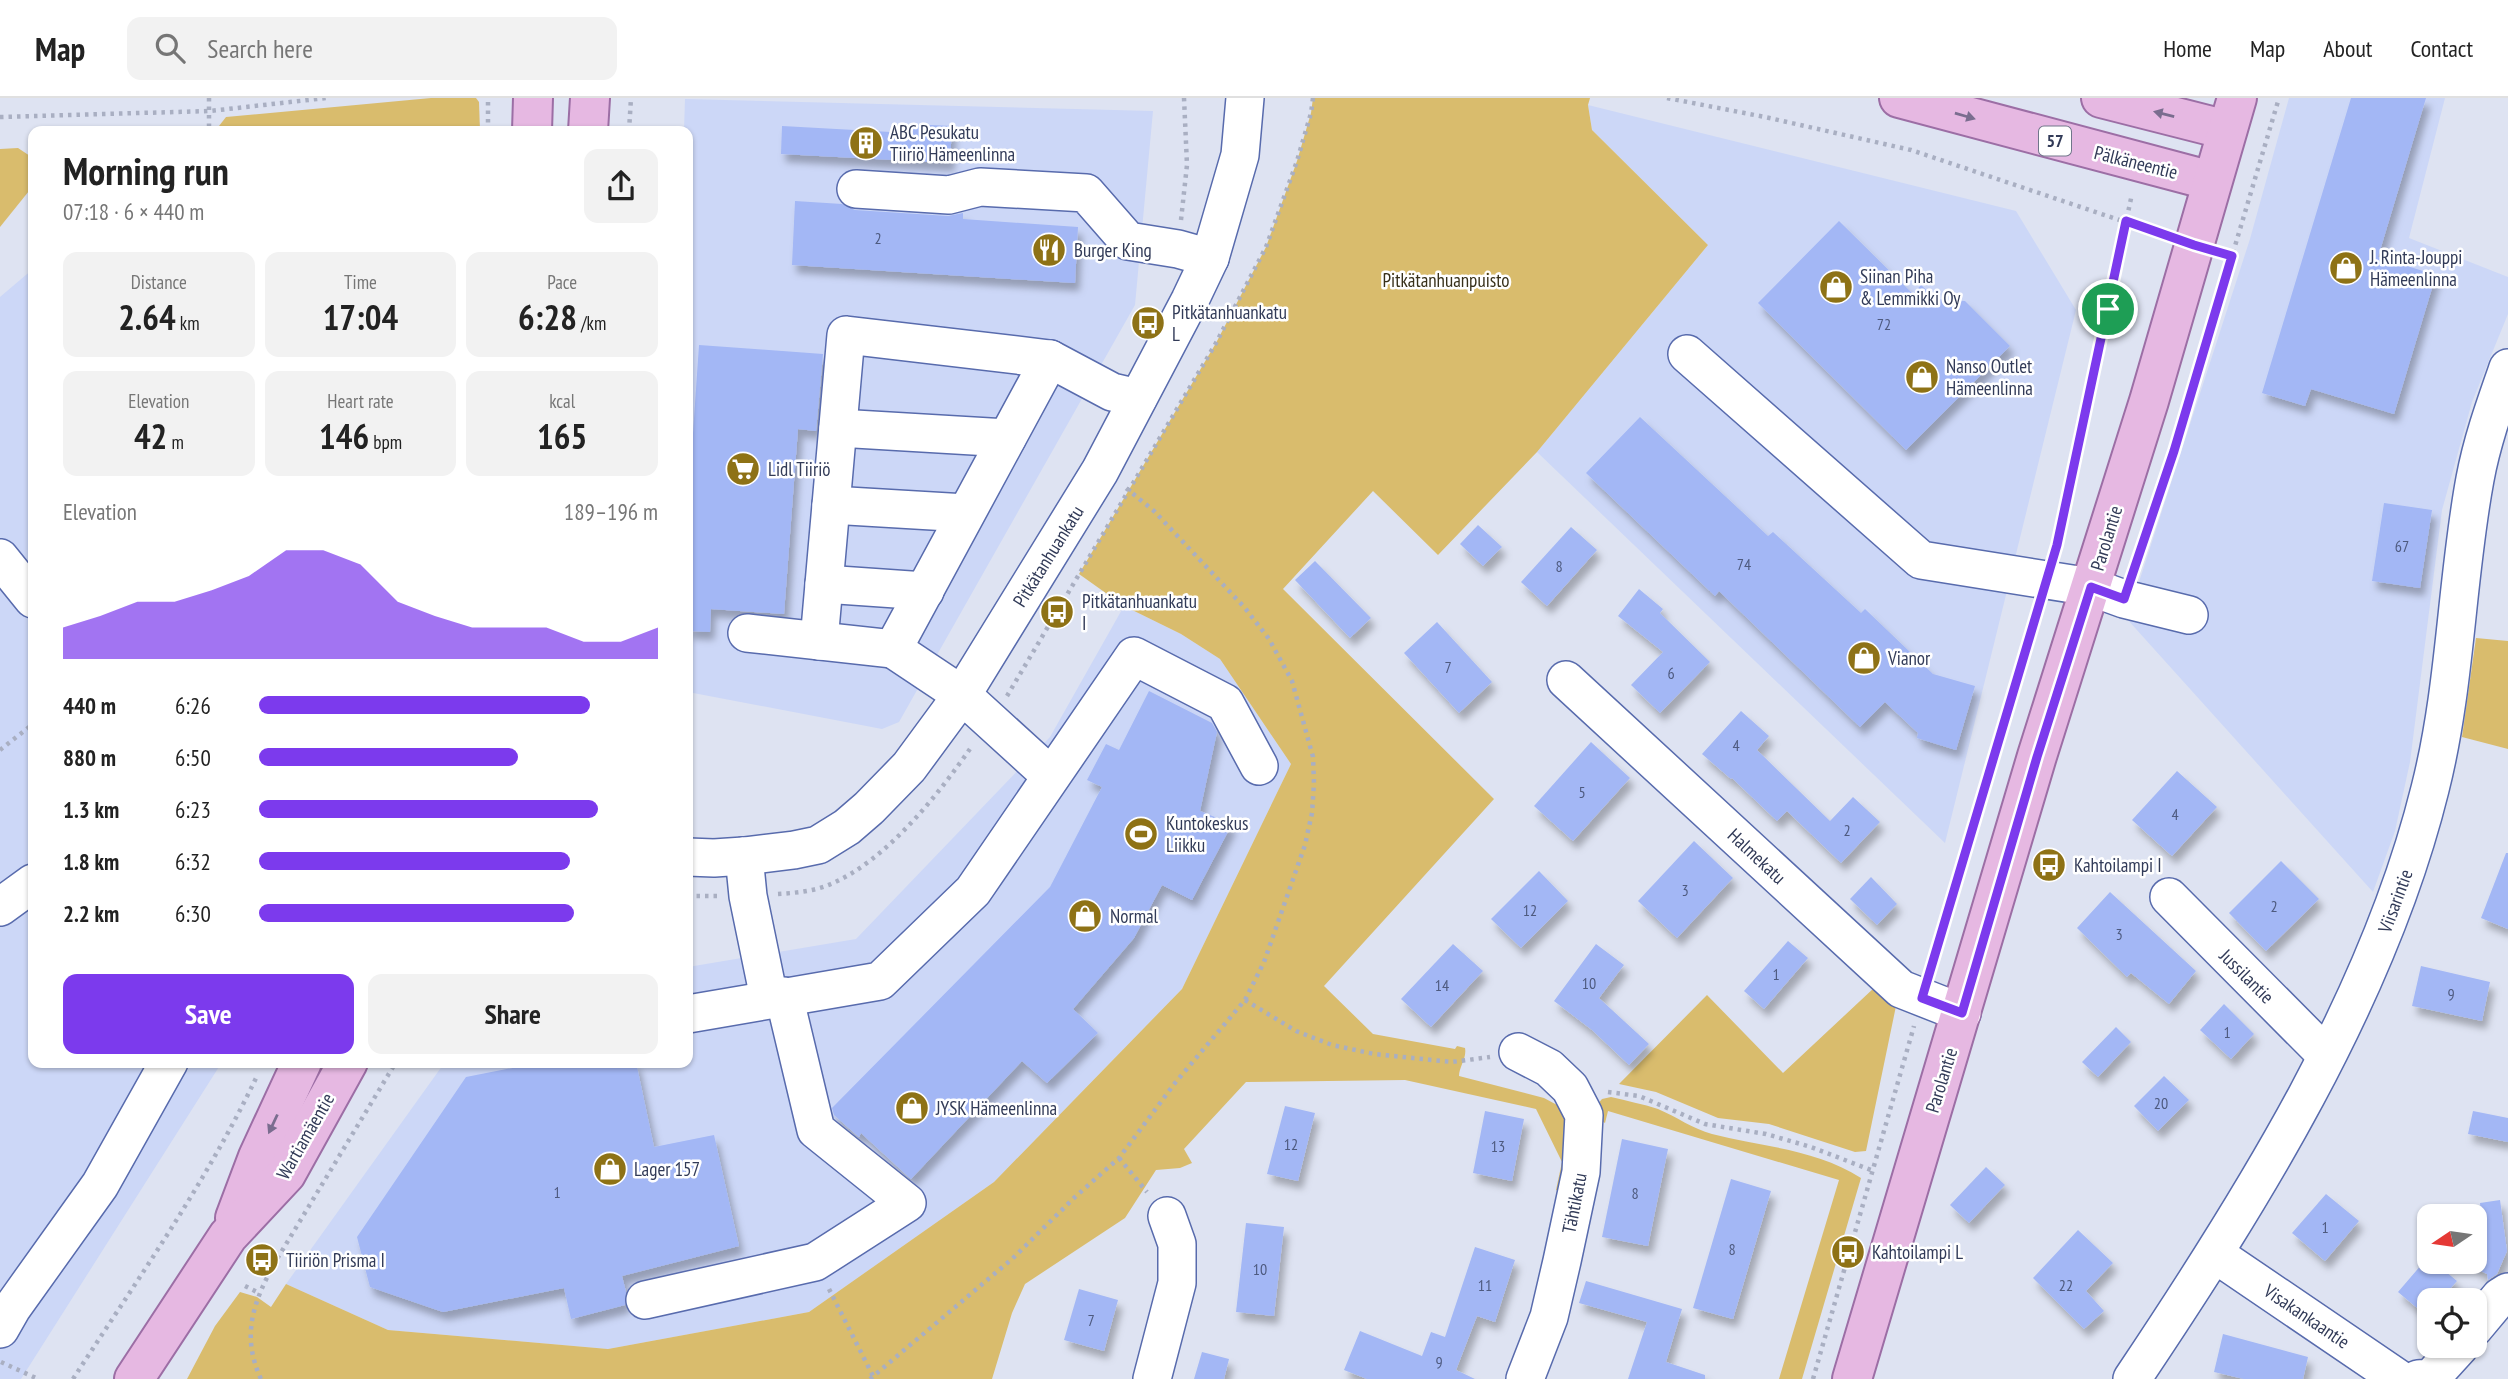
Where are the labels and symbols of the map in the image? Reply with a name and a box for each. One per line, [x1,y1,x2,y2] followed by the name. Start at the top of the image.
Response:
[2153,108,2175,119] one-way arrow
[1955,112,1976,122] one-way arrow
[890,120,1015,166] place label: ABC Pesukatu Tiiriö Hämeenlinna
[847,124,885,162] building icon: ABC Pesukatu Tiiriö Hämeenlinna
[2039,126,2071,156] road number: 57
[2092,140,2180,184] street label: Pälkäneentie
[874,228,882,248] house number: 2
[1030,231,1068,269] restaurant icon: Burger King
[1074,238,1152,262] place label: Burger King
[2369,245,2462,291] place label: J. Rinta-Jouppi Hämeenlinna
[2327,249,2365,287] shop icon: J. Rinta-Jouppi Hämeenlinna
[1860,264,1961,310] place label: Siinan Piha & Lemmikki Oy
[1383,268,1509,292] park label: Pitkätanhuanpuisto
[1817,268,1855,306] shop icon: Siinan Piha & Lemmikki Oy
[2078,279,2138,339] pin
[1172,300,1287,346] place label: Pitkätanhuankatu L
[1129,304,1167,342] bus stop icon: Pitkätanhuankatu L
[1877,314,1891,334] house number: 72
[1946,354,2033,400] place label: Nanso Outlet Hämeenlinna
[1903,358,1941,396] shop icon: Nanso Outlet Hämeenlinna
[724,450,762,488] supermarket icon: Lidl Tiiriö
[768,457,830,481] place label: Lidl Tiiriö
[1007,501,1089,611] street label: Pitkätanhuankatu
[2085,502,2127,573] street label: Parolantie
[2395,536,2409,556] house number: 67
[1737,554,1751,574] house number: 74
[1555,556,1563,576] house number: 8
[1082,589,1197,635] place label: Pitkätanhuankatu I
[1038,593,1076,631] bus stop icon: Pitkätanhuankatu I
[1845,639,1883,677] shop icon: Vianor
[1887,646,1931,670] place label: Vianor
[1444,657,1452,677] house number: 7
[1667,663,1675,683] house number: 6
[1732,735,1740,755] house number: 4
[1578,782,1586,802] house number: 5
[2171,804,2179,824] house number: 4
[1166,811,1248,857] place label: Kuntokeskus Liikku
[1122,815,1160,853] sports icon: Kuntokeskus Liikku
[1843,820,1851,840] house number: 2
[1723,823,1791,889] street label: Halmekatu
[2030,846,2068,884] bus stop icon: Kahtoilampi I
[2074,853,2162,877] place label: Kahtoilampi I
[2372,866,2418,937] street label: Viisarintie
[1681,880,1689,900] house number: 3
[2270,896,2278,916] house number: 2
[1066,897,1104,935] shop icon: Normal
[1523,900,1537,920] house number: 12
[1110,904,1159,928] place label: Normal
[2115,924,2123,944] house number: 3
[2214,943,2279,1008] street label: Jussilantie
[1772,964,1780,984] house number: 1
[1582,973,1596,993] house number: 10
[1435,975,1449,995] house number: 14
[2447,984,2455,1004] house number: 9
[2223,1022,2231,1042] house number: 1
[1920,1044,1962,1115] street label: Parolantie
[271,1088,339,1183] street label: Wartiamäentie
[893,1089,931,1127] shop icon: JYSK Hämeenlinna
[2154,1093,2168,1113] house number: 20
[935,1096,1057,1120] place label: JYSK Hämeenlinna
[267,1114,279,1134] one-way arrow
[1284,1134,1298,1154] house number: 12
[1491,1136,1505,1156] house number: 13
[591,1150,629,1188] shop icon: Lager 157
[634,1157,700,1181] place label: Lager 157
[1556,1171,1592,1235] street label: Tähtikatu
[553,1182,561,1202] house number: 1
[1631,1183,1639,1203] house number: 8
[2417,1204,2487,1274] north arrow
[2321,1217,2329,1237] house number: 1
[1829,1233,1867,1271] bus stop icon: Kahtoilampi L
[1728,1239,1736,1259] house number: 8
[1872,1240,1963,1264] place label: Kahtoilampi L
[243,1241,281,1279] bus stop icon: Tiiriön Prisma I
[286,1248,385,1272] place label: Tiiriön Prisma I
[1253,1259,1267,1279] house number: 10
[1478,1275,1492,1295] house number: 11
[2059,1275,2073,1295] house number: 22
[2259,1278,2355,1354] street label: Visakankaantie
[1087,1310,1095,1330] house number: 7
[1435,1352,1443,1372] house number: 9

